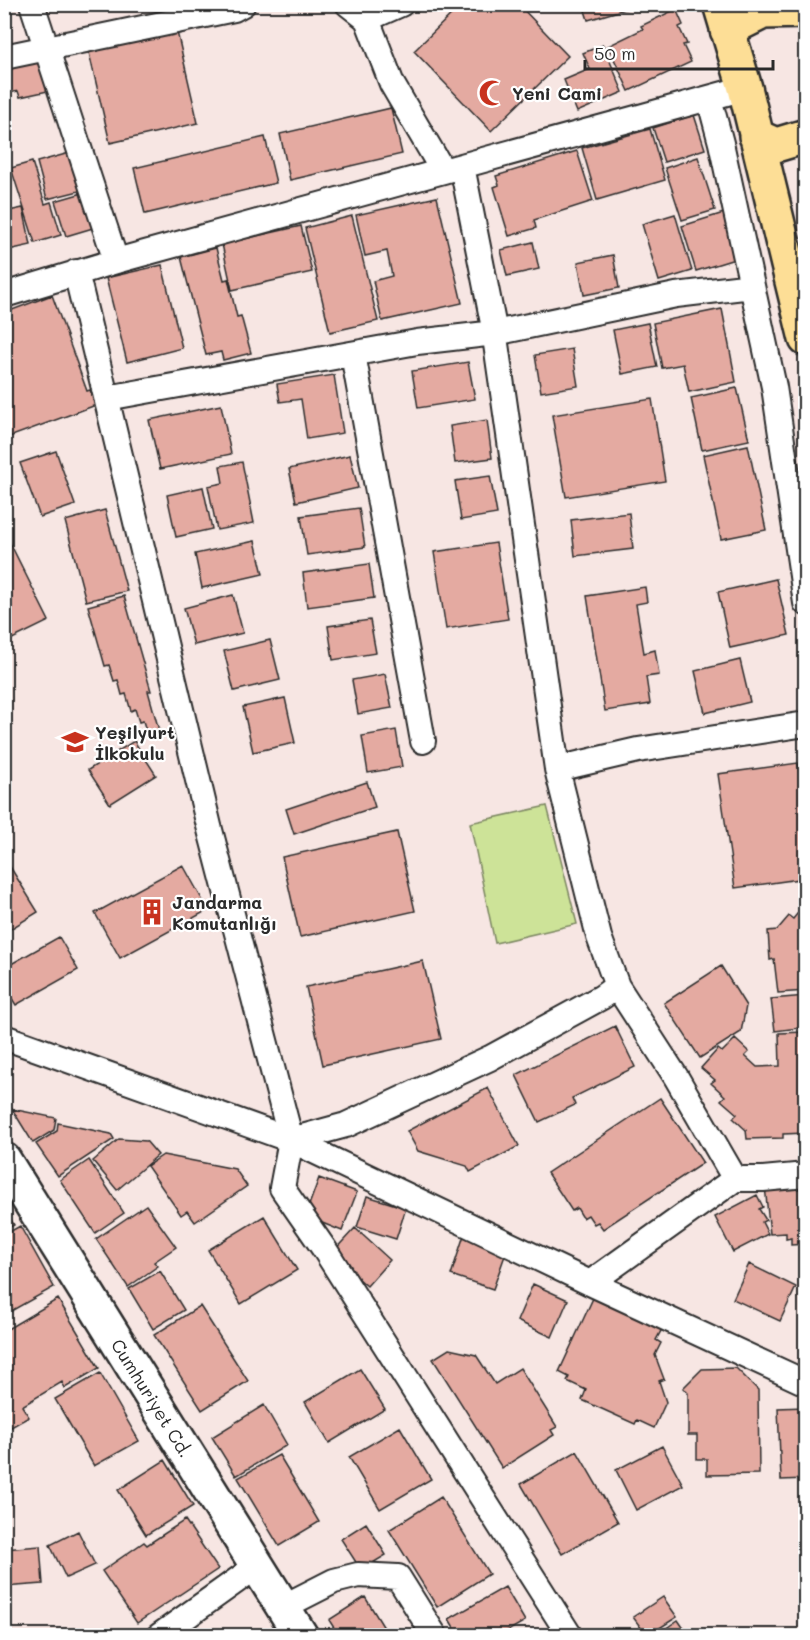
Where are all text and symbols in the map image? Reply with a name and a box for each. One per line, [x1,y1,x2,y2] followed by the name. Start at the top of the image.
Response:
[585,33,772,71] scale bar
[594,41,636,65] text: 50 m
[477,78,507,108] mosque icon: Yeni Cami
[512,81,602,105] place label: Yeni Cami
[95,720,175,765] place label: Yeşilyurt İlkokulu
[60,727,90,757] school or university icon: Yeşilyurt İlkokulu
[172,890,277,935] place label: Jandarma Komutanlığı
[137,897,167,927] building icon: Jandarma Komutanlığı
[106,1334,198,1462] street label: Cumhuriyet Cd.

